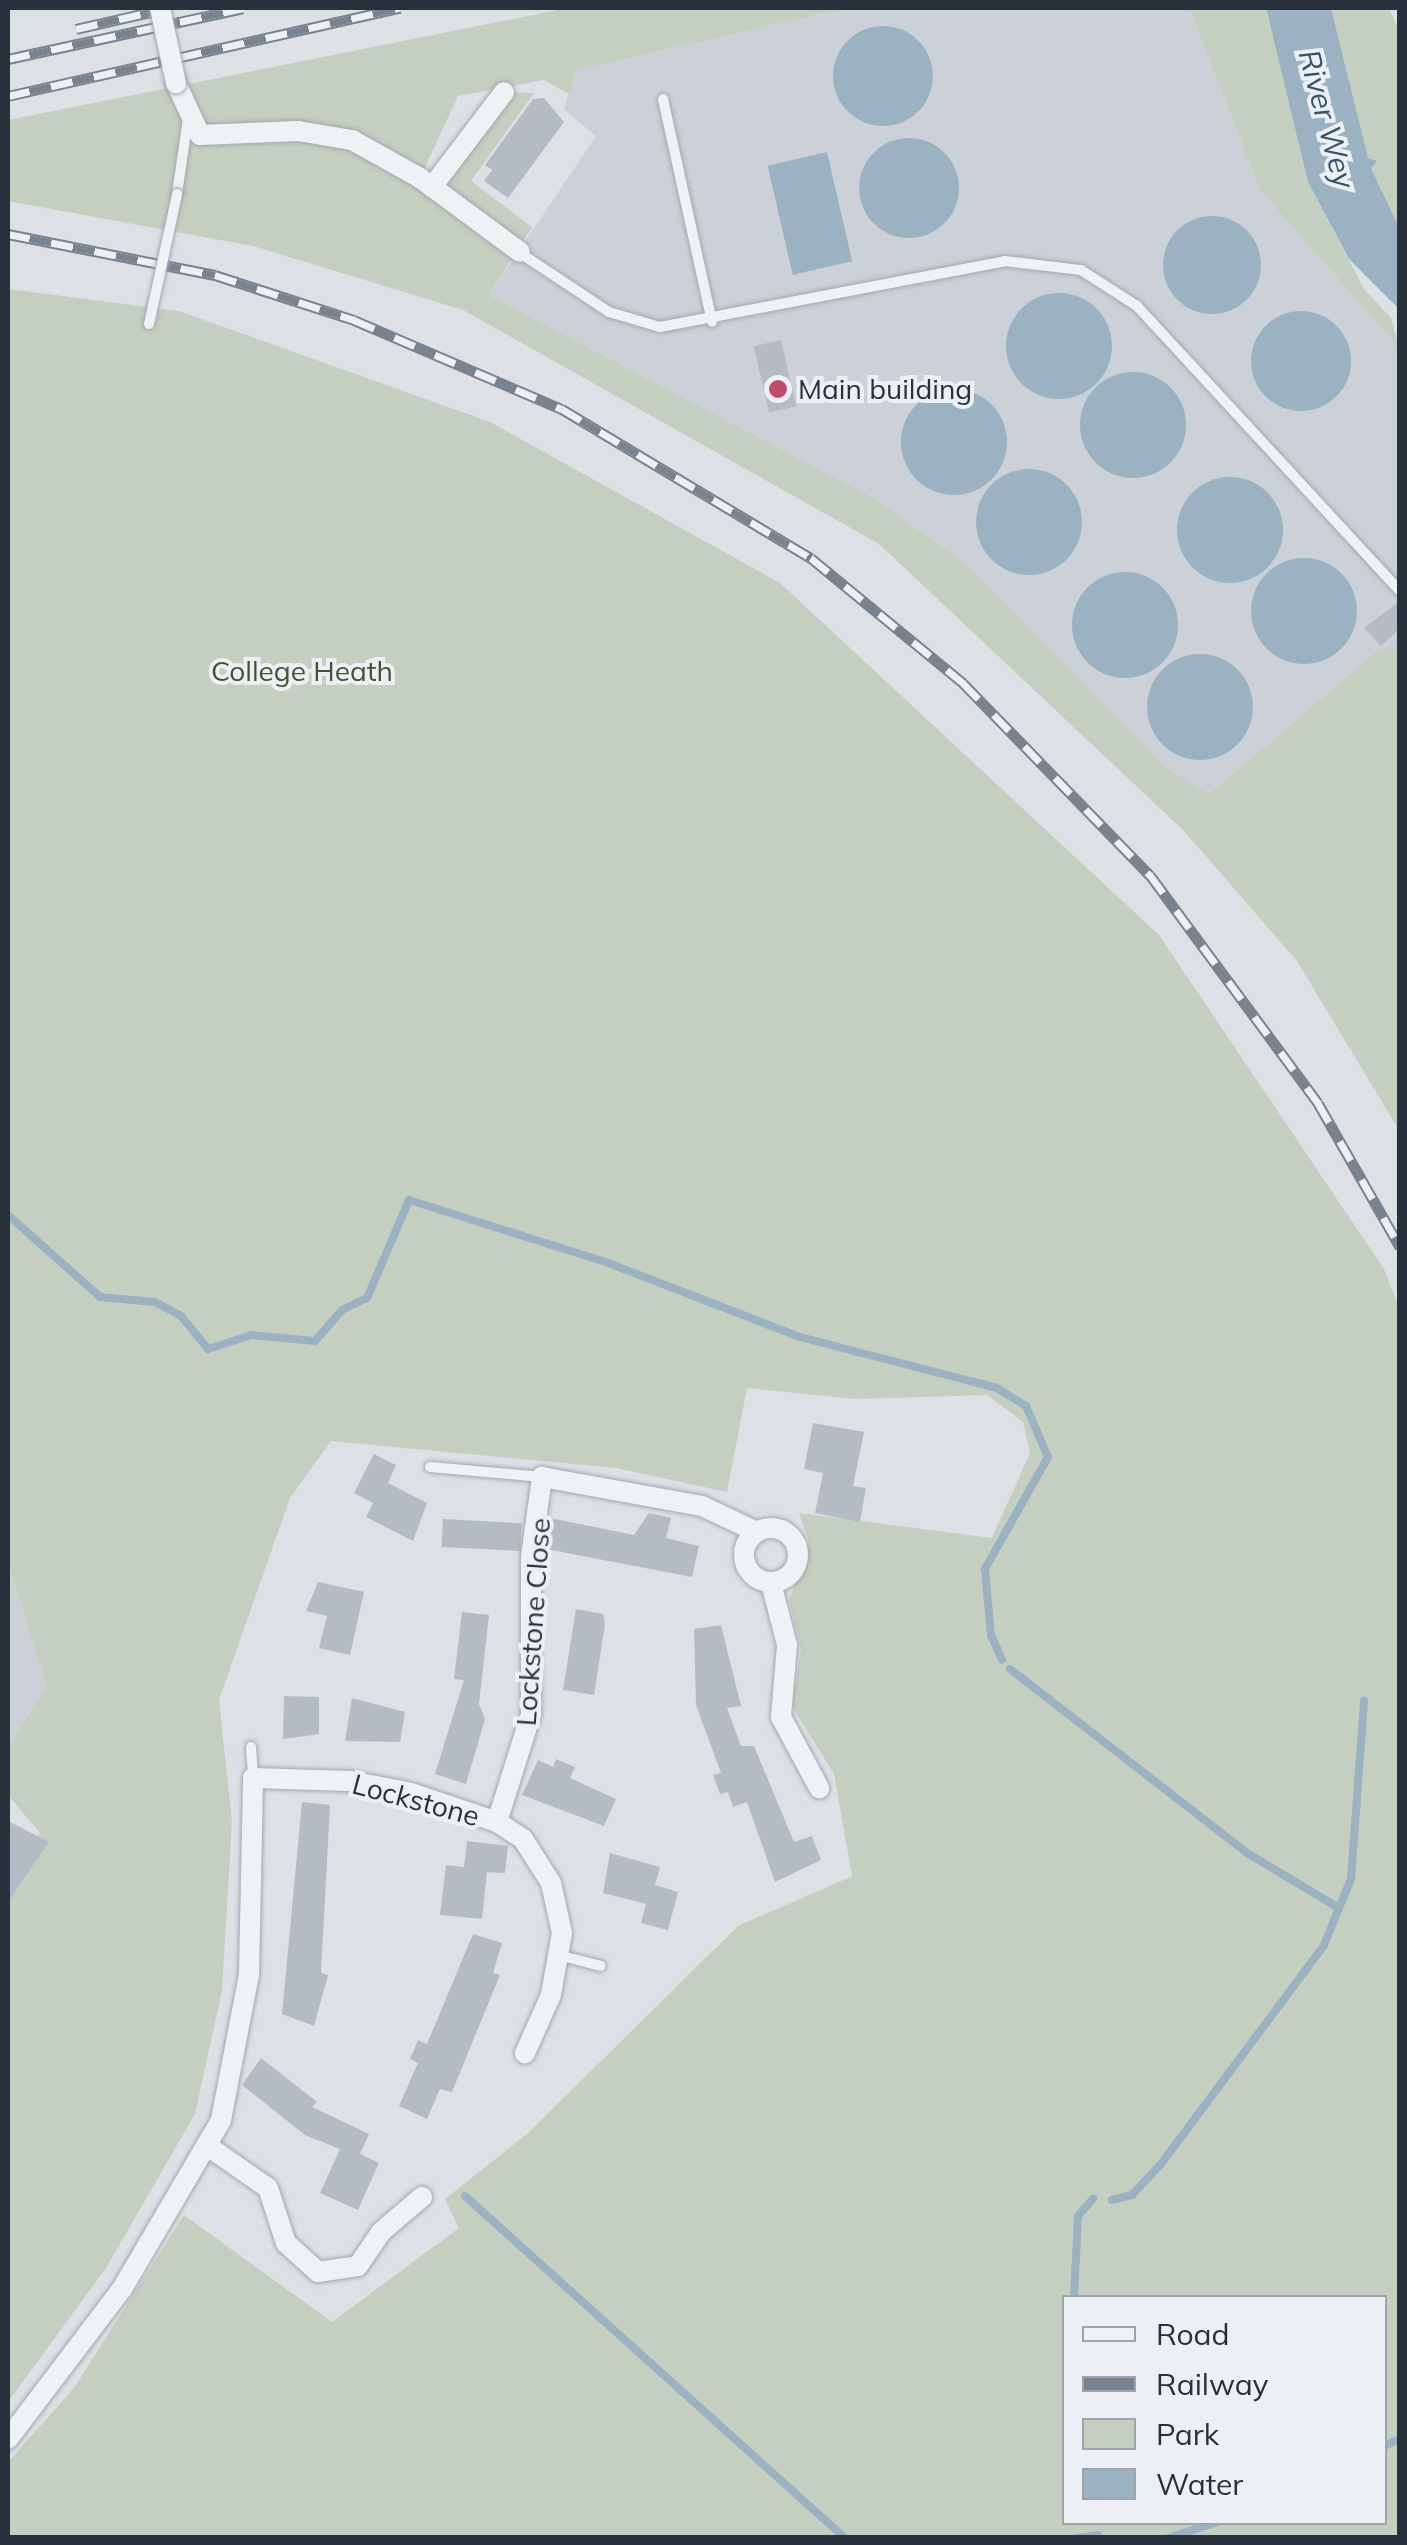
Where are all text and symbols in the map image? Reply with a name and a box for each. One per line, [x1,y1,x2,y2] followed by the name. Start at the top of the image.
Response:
[1291,46,1363,192] water label: River Wey
[798,372,972,406] place label: Main building
[767,378,789,400] marker: Main building
[211,654,393,688] park label: College Heath
[509,1517,557,1727] street label: Lockstone Close
[349,1767,483,1833] street label: Lockstone
[1062,2295,1387,2525] legend
[1156,2315,1230,2353] text: Road
[1156,2365,1269,2403] text: Railway
[1156,2415,1219,2453] text: Park
[1156,2465,1243,2503] text: Water

